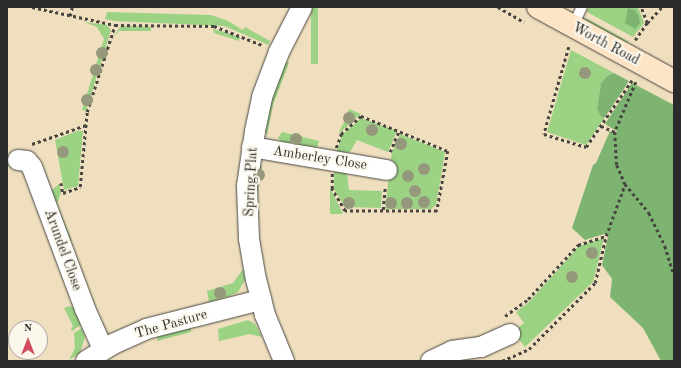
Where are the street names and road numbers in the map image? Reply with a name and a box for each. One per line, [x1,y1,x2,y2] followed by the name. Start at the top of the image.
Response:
[569,19,643,69] street label: Worth Road
[272,142,368,174] street label: Amberley Close
[241,147,261,217] street label: Spring Plat
[40,207,86,293] street label: Arundel Close
[133,306,209,342] street label: The Pasture

